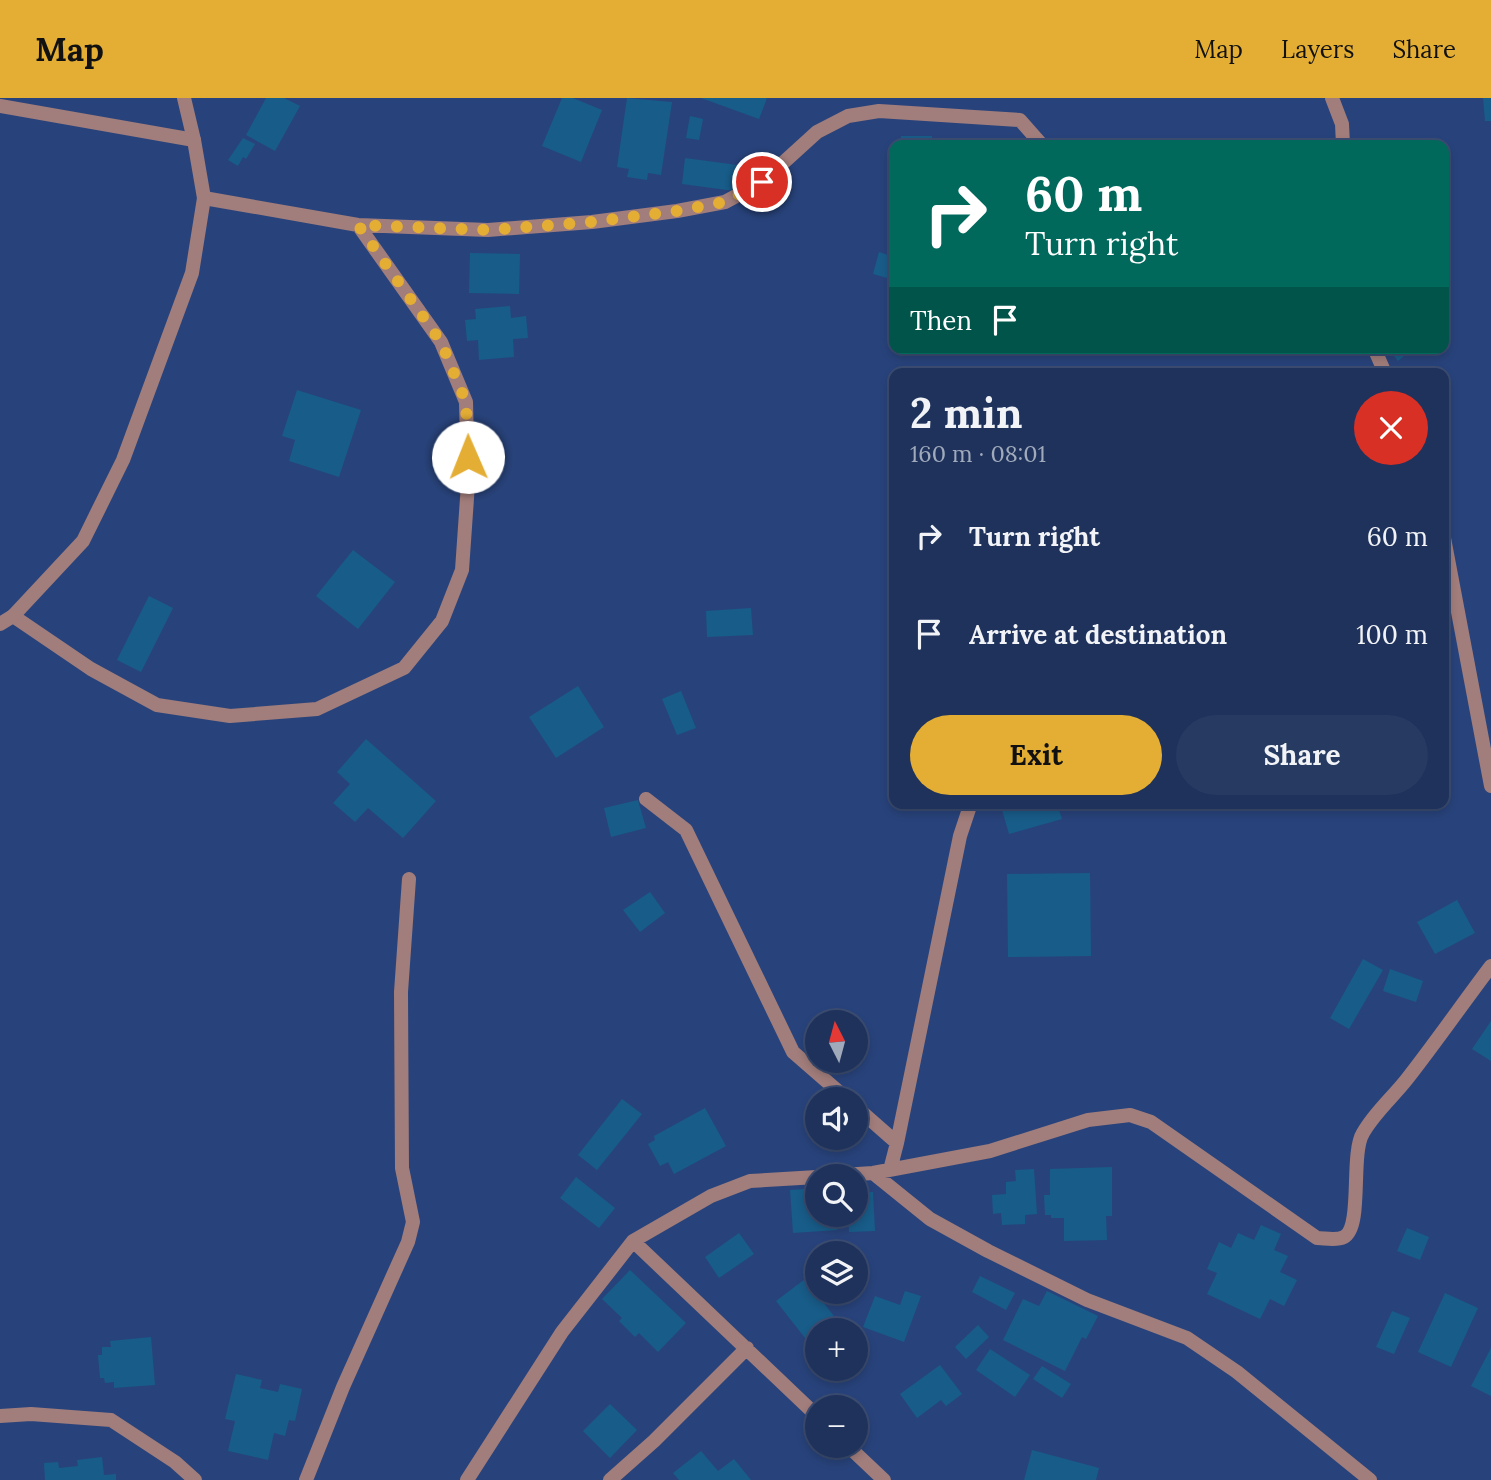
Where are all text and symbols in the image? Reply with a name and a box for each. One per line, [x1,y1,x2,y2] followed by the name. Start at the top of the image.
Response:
[35,28,104,70] text: Map
[1194,34,1243,65] text: Map
[1281,34,1354,65] text: Layers
[1392,34,1456,65] text: Share
[732,152,792,212] pin
[1025,162,1142,224] text: 60 m
[743,163,781,201] icon: arrive
[910,168,1001,259] icon: right
[1025,223,1178,264] text: Turn right
[986,301,1024,339] icon: arrive
[910,304,972,337] text: Then
[910,386,1023,440] text: 2 min
[1354,391,1428,465] button: close
[431,420,505,494] position arrow
[910,439,1046,468] text: 160 m · 08:01
[910,517,948,555] icon: right
[969,520,1100,553] text: Turn right
[1367,520,1428,553] text: 60 m
[910,615,948,653] icon: arrive
[969,618,1227,651] text: Arrive at destination
[1356,618,1428,651] text: 100 m
[910,715,1162,795] button: Exit
[1176,715,1428,795] button: Share
[805,1010,868,1073] north arrow
[805,1010,868,1458] map controls
[805,1087,868,1150] button: sound
[805,1164,868,1227] button: search
[805,1241,868,1304] button: layers
[805,1318,868,1381] button: +
[805,1395,868,1458] button: −

